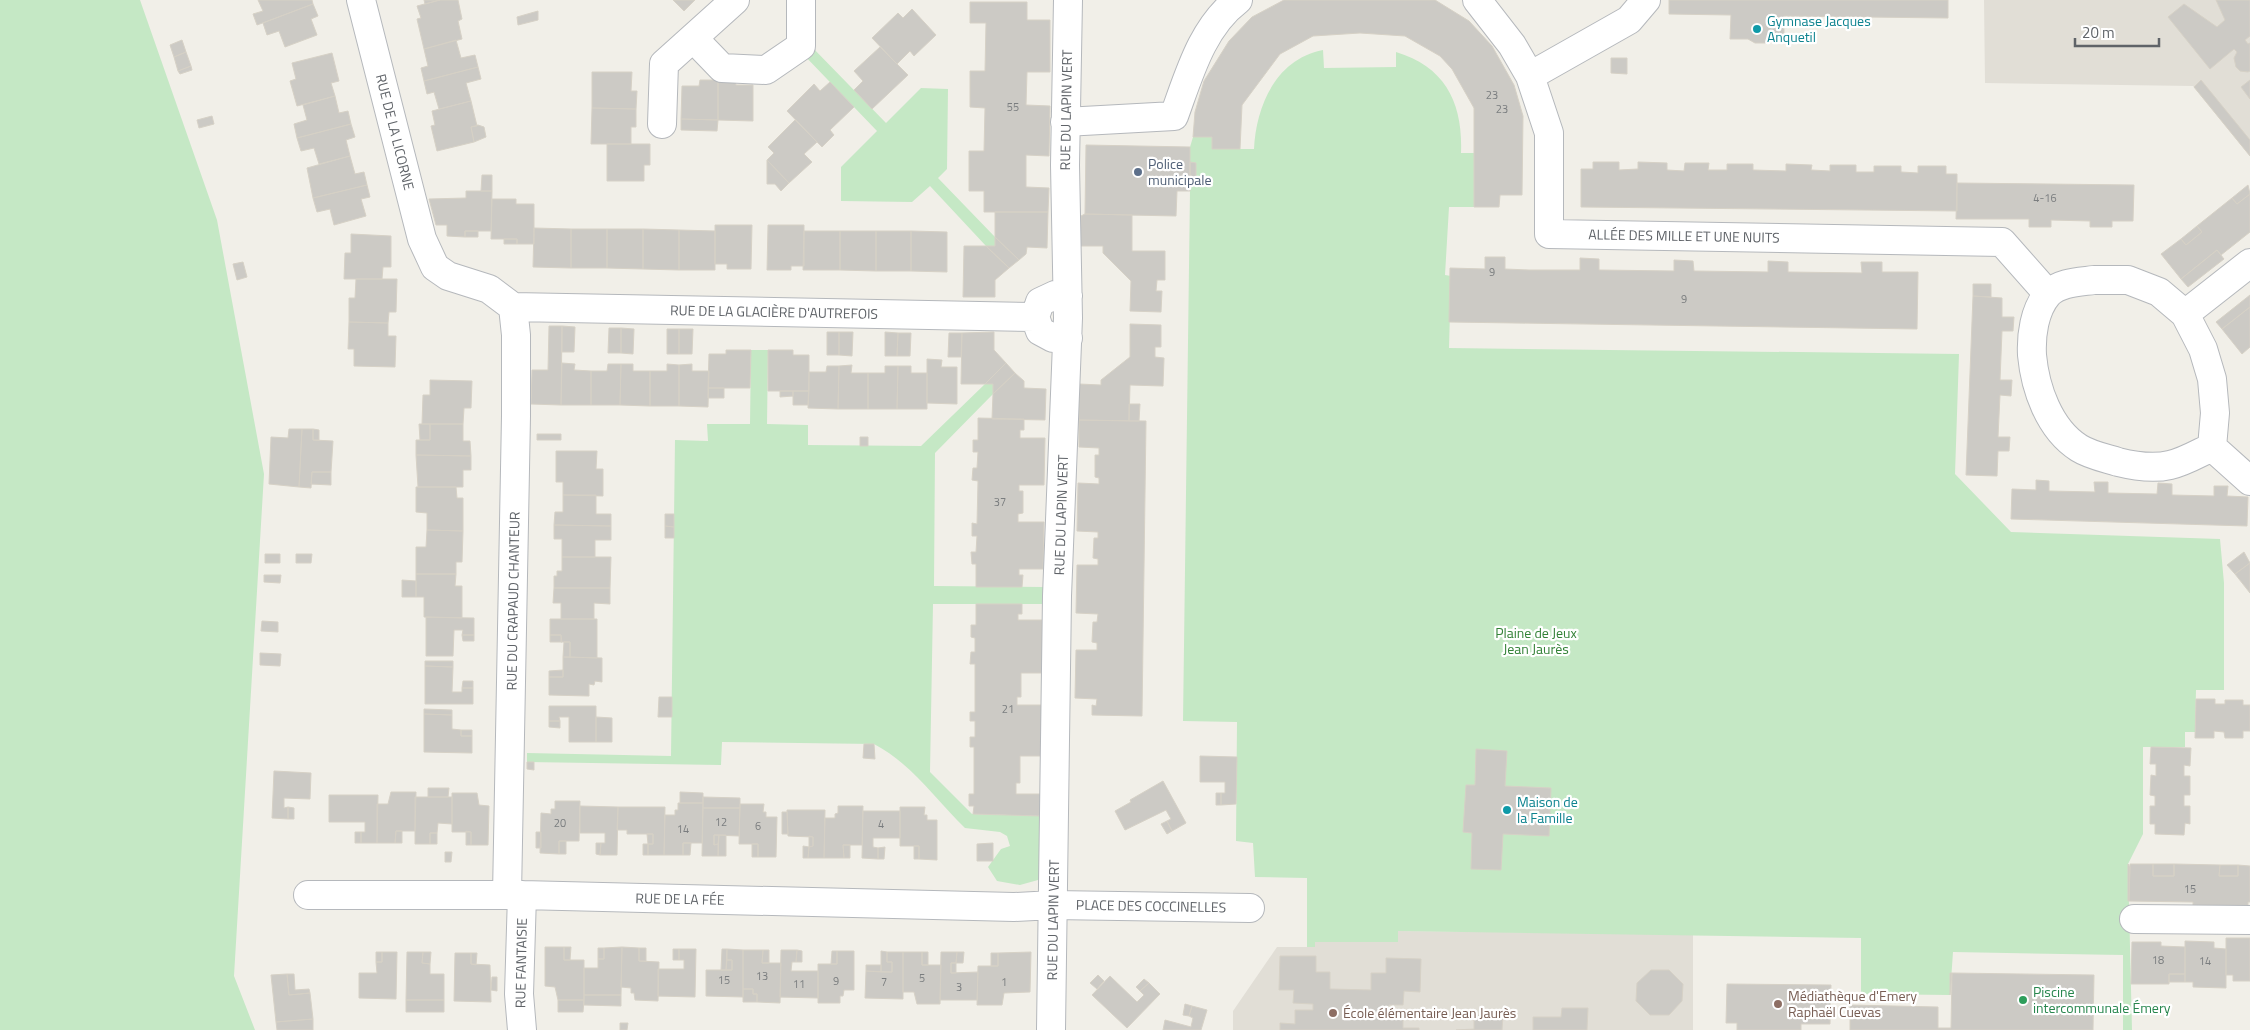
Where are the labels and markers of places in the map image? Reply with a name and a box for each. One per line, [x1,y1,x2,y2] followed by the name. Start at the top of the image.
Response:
[1767,10,1871,47] place label: Gymnase Jacques Anquetil
[1751,23,1763,35] marker: Gymnase Jacques Anquetil
[1148,153,1212,190] place label: Police municipale
[1132,166,1144,178] marker: Police municipale
[1517,791,1578,828] place label: Maison de la Famille
[1501,804,1513,816] marker: Maison de la Famille
[2033,981,2171,1018] place label: Piscine intercommunale Émery
[1788,985,1917,1022] place label: Médiathèque d'Emery Raphaël Cuevas
[2017,994,2029,1006] marker: Piscine intercommunale Émery
[1772,998,1784,1010] marker: Médiathèque d'Emery Raphaël Cuevas
[1343,1002,1516,1023] place label: École élémentaire Jean Jaurès
[1327,1007,1339,1019] marker: École élémentaire Jean Jaurès

